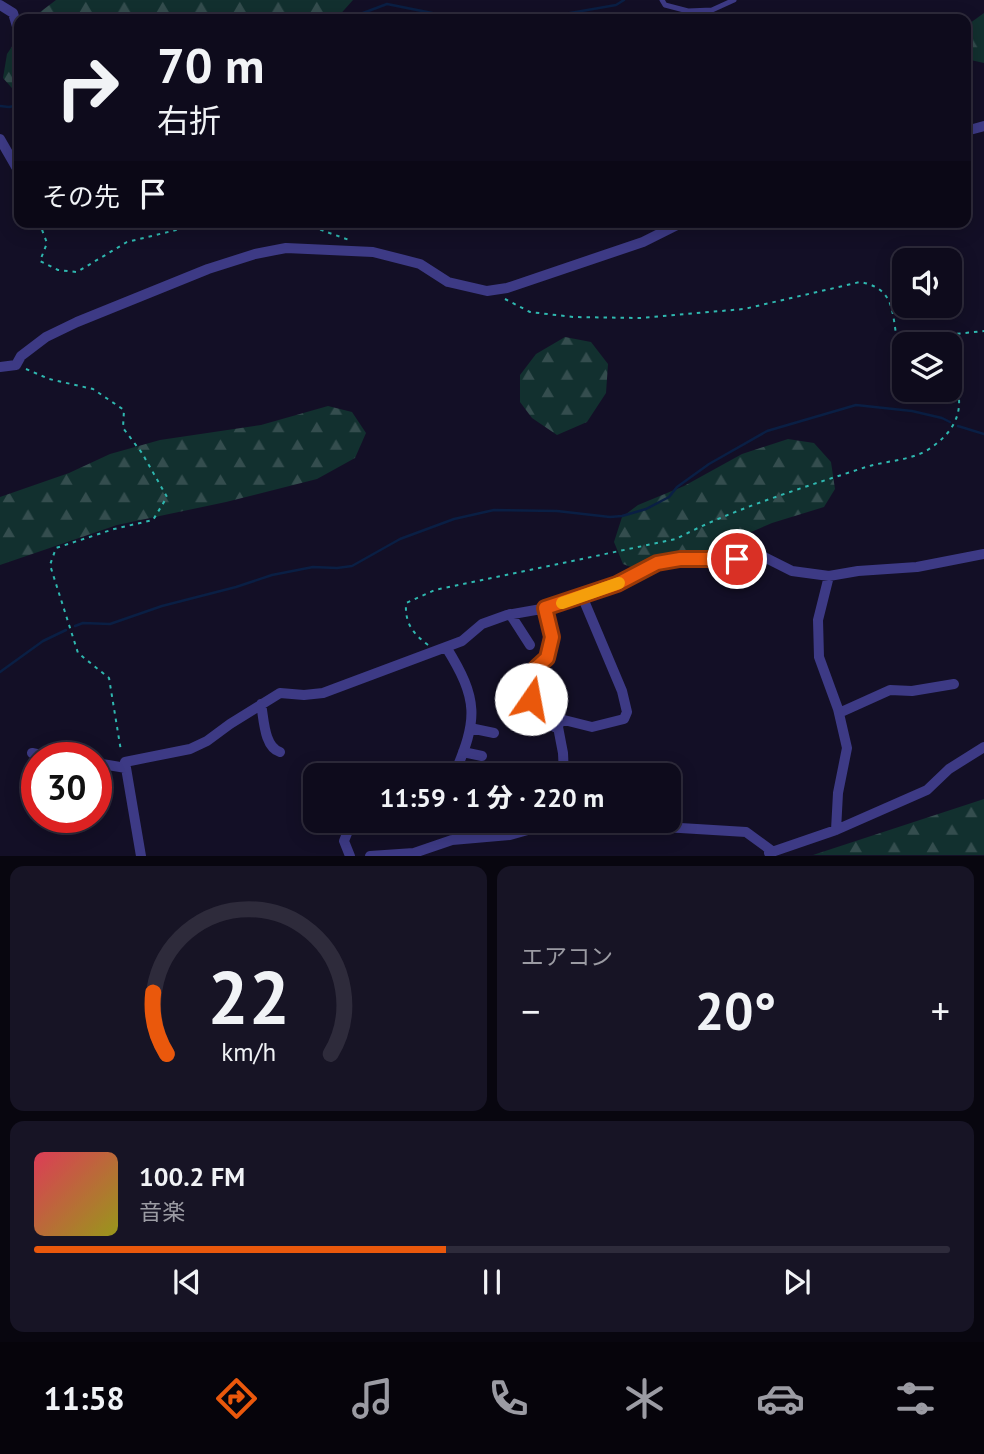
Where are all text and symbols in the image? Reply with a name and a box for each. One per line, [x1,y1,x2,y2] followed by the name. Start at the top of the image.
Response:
[157,33,264,97] text: 70 m
[42,42,133,133] icon: right
[157,99,221,141] text: 右折
[134,175,172,213] icon: arrive
[42,180,120,213] text: その先
[892,248,962,402] map controls
[892,248,962,318] button: sound
[892,332,962,402] button: layers
[707,529,767,589] pin
[718,540,756,578] icon: arrive
[494,662,568,736] position arrow
[21,742,112,833] speed limit sign: 30
[380,781,604,814] text: 11:59 · 1 分 · 220 m
[521,942,613,971] text: エアコン
[207,951,290,1045] text: 22
[695,977,776,1044] text: 20°
[521,986,540,1035] text: −
[931,986,950,1035] text: +
[221,1036,276,1068] text: km/h
[139,1160,245,1193] text: 100.2 FM
[139,1197,185,1226] text: 音楽
[168,1263,206,1301] icon: previous
[473,1263,511,1301] icon: pause
[778,1263,816,1301] icon: next
[212,1374,261,1423] icon: directions
[348,1374,397,1423] icon: music
[484,1374,533,1423] icon: phone
[620,1374,669,1423] icon: climate
[756,1374,805,1423] icon: car
[891,1374,940,1423] icon: filters
[43,1377,125,1419] text: 11:58

